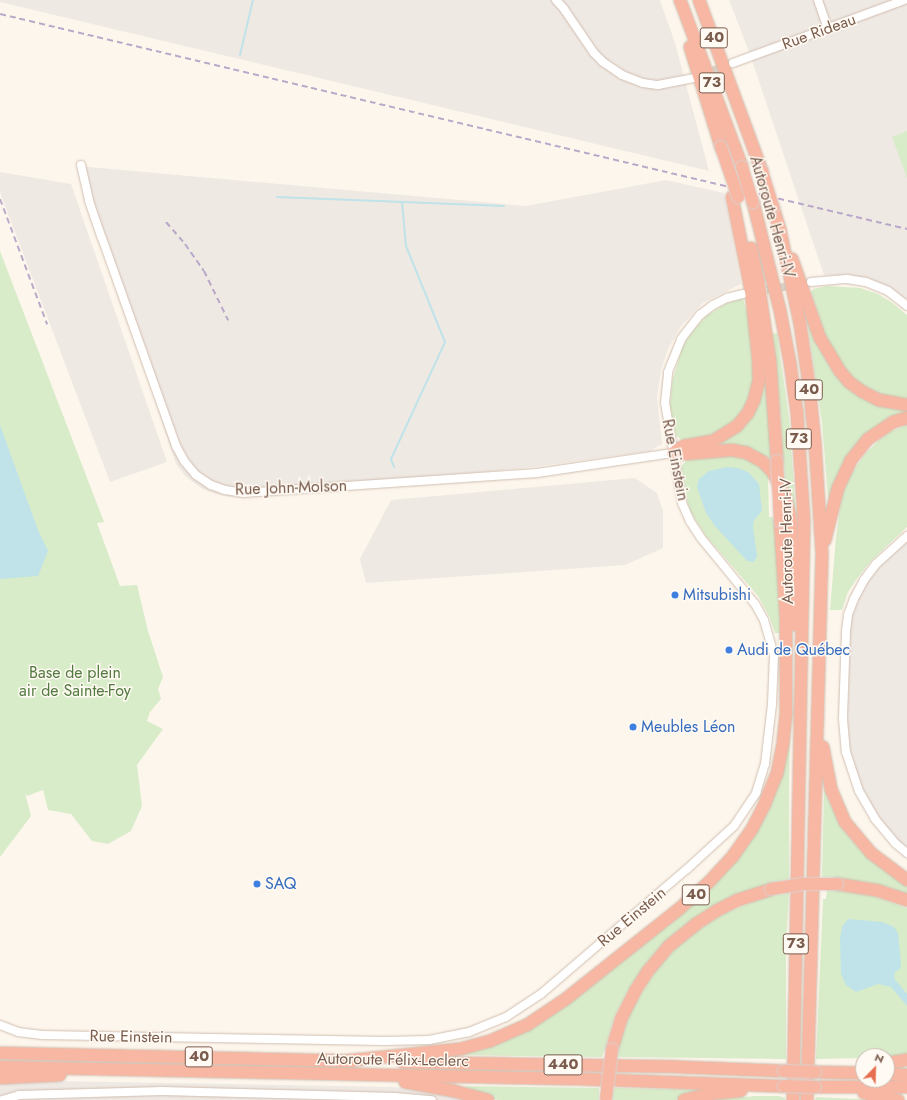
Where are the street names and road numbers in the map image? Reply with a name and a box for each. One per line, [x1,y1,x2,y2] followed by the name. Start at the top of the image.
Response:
[780,10,858,54] street label: Rue Rideau
[699,25,729,51] road number: 40
[698,70,726,96] road number: 73
[745,154,799,280] street label: Autoroute Henri-IV
[794,377,824,403] road number: 40
[658,418,692,502] street label: Rue Einstein
[785,426,813,452] road number: 73
[235,476,347,500] street label: Rue John-Molson
[776,478,798,604] street label: Autoroute Henri-IV
[681,882,711,908] road number: 40
[594,883,670,951] street label: Rue Einstein
[782,931,810,957] road number: 73
[89,1027,173,1047] street label: Rue Einstein
[184,1044,214,1070] road number: 40
[317,1049,469,1071] street label: Autoroute Félix-Leclerc
[543,1052,583,1078] road number: 440

